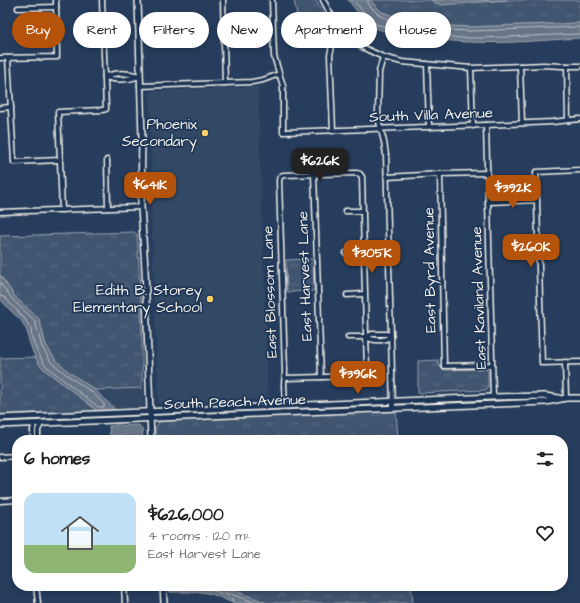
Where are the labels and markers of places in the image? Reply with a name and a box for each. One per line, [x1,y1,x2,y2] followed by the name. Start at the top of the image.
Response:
[122,114,198,153] place label: Phoenix Secondary
[200,128,210,138] marker: Phoenix Secondary
[292,148,348,182] pin: $626K
[122,172,178,206] pin: $641K
[485,175,541,209] pin: $392K
[503,234,559,268] pin: $260K
[344,240,400,274] pin: $305K
[73,280,202,319] place label: Edith B. Storey Elementary School
[205,294,215,304] marker: Edith B. Storey Elementary School
[330,361,386,395] pin: $396K

